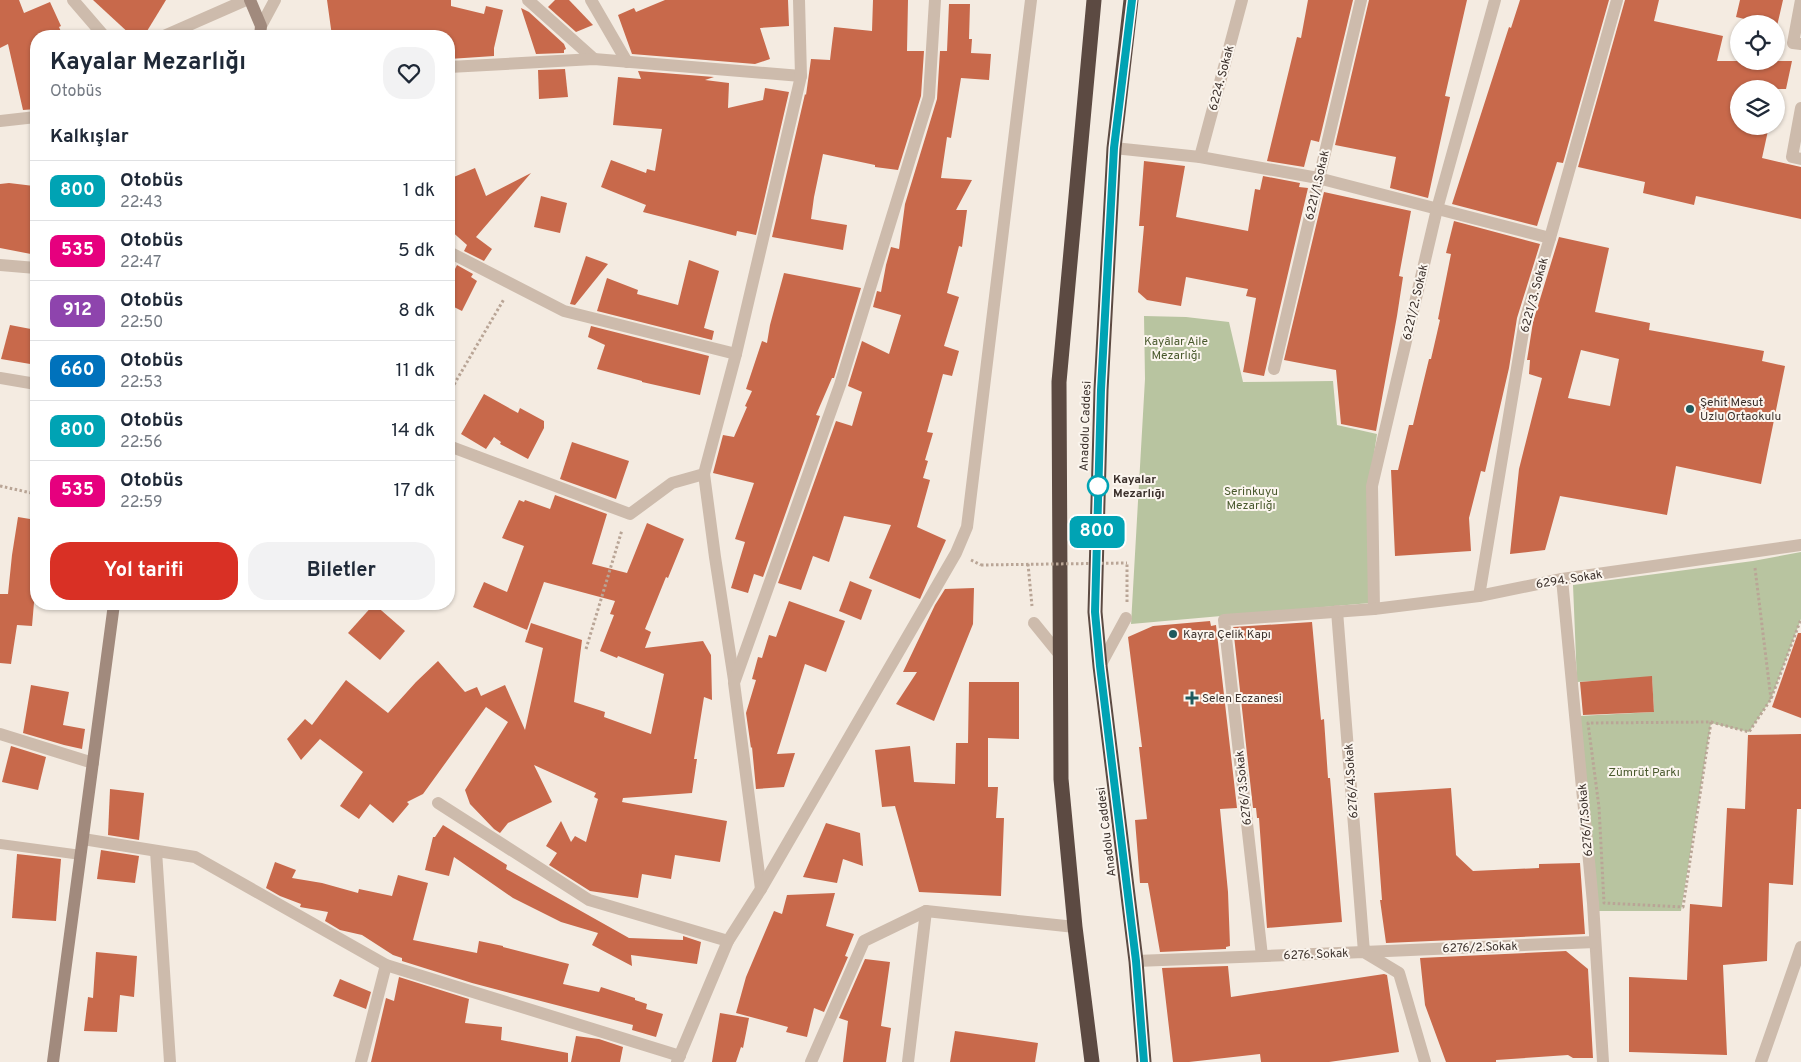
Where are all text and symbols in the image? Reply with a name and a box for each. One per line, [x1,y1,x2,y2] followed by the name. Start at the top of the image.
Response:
[1730,15,1785,135] map controls
[1730,15,1785,70] button: locate
[1206,44,1238,113] street label: 6224. Sokak
[383,47,435,99] button: heart
[50,48,246,78] text: Kayalar Mezarlığı
[1730,80,1785,135] button: layers
[50,82,102,102] text: Otobüs
[50,125,129,149] text: Kalkışlar
[1302,149,1334,222] street label: 6221/1.Sokak
[120,169,183,193] text: Otobüs
[60,179,95,202] text: 800
[403,179,435,203] text: 1 dk
[120,193,163,213] text: 22:43
[120,229,183,253] text: Otobüs
[61,239,94,262] text: 535
[398,239,435,263] text: 5 dk
[120,253,161,273] text: 22:47
[1517,256,1553,335] street label: 6221/3. Sokak
[1399,263,1432,342] street label: 6221/2. Sokak
[120,289,183,313] text: Otobüs
[63,299,92,322] text: 912
[398,299,435,323] text: 8 dk
[120,313,163,333] text: 22:50
[1144,334,1208,364] park label: Kayâlar Aile Mezarlığı
[120,349,183,373] text: Otobüs
[61,359,94,382] text: 660
[396,359,435,383] text: 11 dk
[120,373,163,393] text: 22:53
[1076,381,1096,471] street label: Anadolu Caddesi
[1700,395,1781,425] place label: Şehit Mesut Uzlu Ortaokulu
[1684,403,1696,415] marker: Şehit Mesut Uzlu Ortaokulu
[120,409,183,433] text: Otobüs
[60,419,95,442] text: 800
[391,419,435,443] text: 14 dk
[120,433,163,453] text: 22:56
[120,469,183,493] text: Otobüs
[1113,472,1165,502] place label: Kayalar Mezarlığı
[1087,475,1109,497] marker: Kayalar Mezarlığı
[61,479,94,502] text: 535
[394,479,435,503] text: 17 dk
[1224,484,1278,514] park label: Serinkuyu Mezarlığı
[120,493,163,513] text: 22:59
[1068,516,1126,548] line badge: 800
[1080,520,1114,543] text: 800
[50,542,238,600] button: Yol tarifi
[248,542,435,600] button: Biletler
[1535,567,1604,593] street label: 6294. Sokak
[1183,627,1271,643] place label: Kayra Çelik Kapı
[1167,628,1179,640] marker: Kayra Çelik Kapı
[1202,691,1282,707] place label: Selen Eczanesi
[1186,692,1198,704] marker: Selen Eczanesi
[1341,743,1363,819] street label: 6276/4.Sokak
[1232,750,1256,826] street label: 6276/3.Sokak
[1608,765,1680,781] park label: Zümrüt Parkı
[1575,783,1597,857] street label: 6276/7.Sokak
[1094,786,1120,878] street label: Anadolu Caddesi
[1442,939,1518,957] street label: 6276/2.Sokak
[1283,946,1349,964] street label: 6276. Sokak

